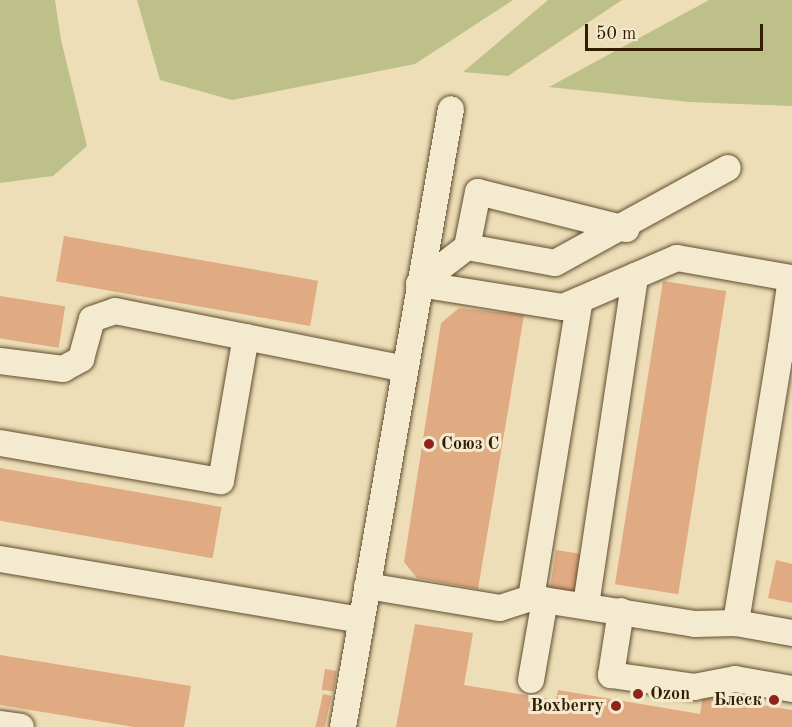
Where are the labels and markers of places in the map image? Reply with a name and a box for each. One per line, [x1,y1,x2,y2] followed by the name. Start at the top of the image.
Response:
[441,433,499,455] place label: Союз С
[422,437,436,451] marker: Союз С
[650,683,690,705] place label: Ozon
[631,687,645,701] marker: Ozon
[713,689,762,711] place label: Блеск
[767,693,781,707] marker: Блеск
[530,695,604,717] place label: Boxberry
[609,699,623,713] marker: Boxberry

